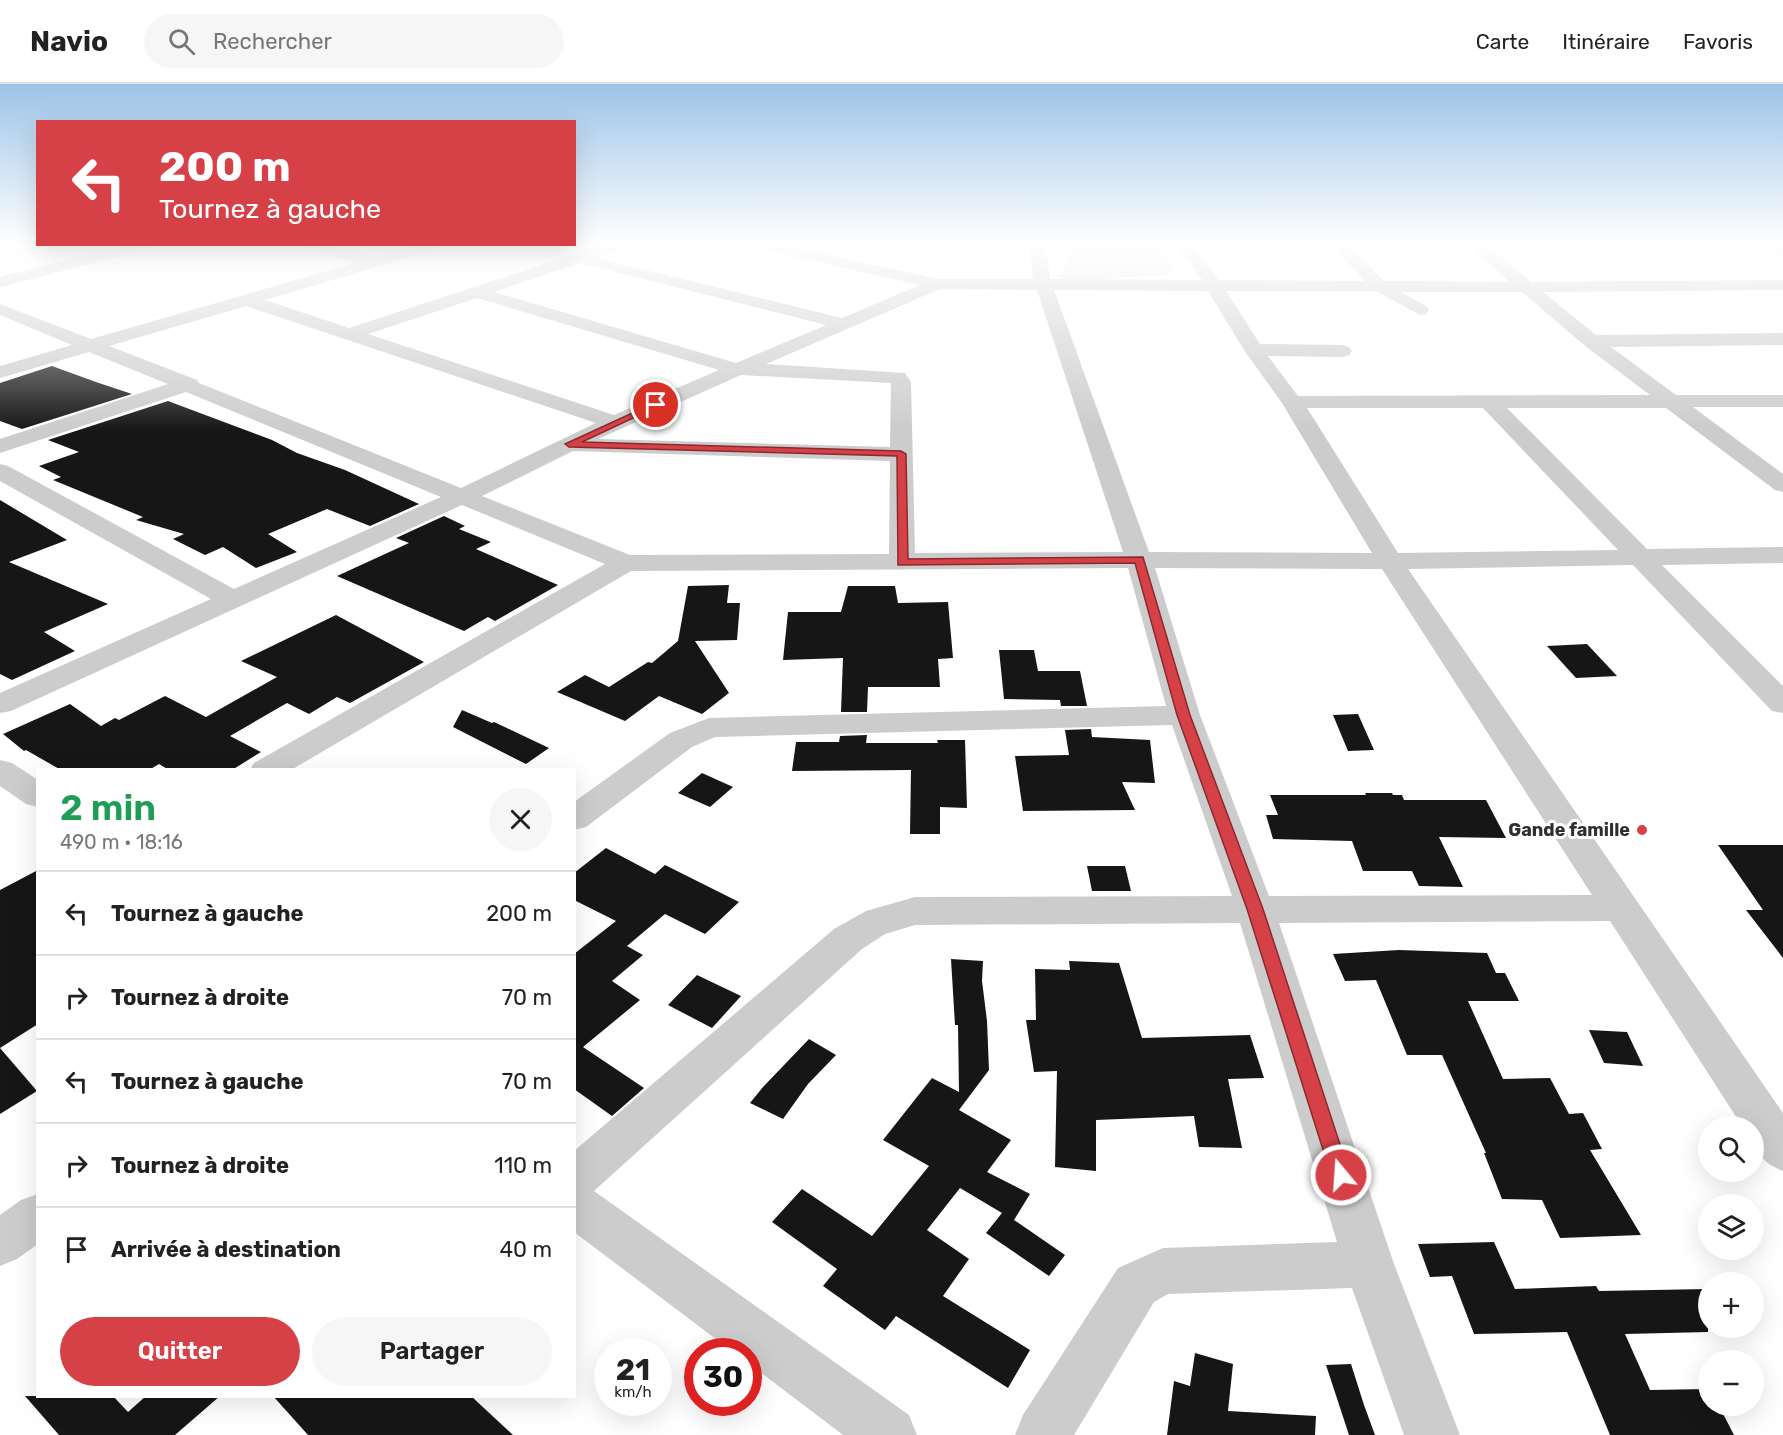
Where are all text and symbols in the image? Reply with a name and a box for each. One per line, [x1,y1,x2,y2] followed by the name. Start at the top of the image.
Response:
[144,14,564,68] search box
[30,25,108,58] text: Navio
[165,25,198,58] icon: search
[213,28,332,55] text: Rechercher
[1476,29,1529,54] text: Carte
[1562,29,1650,54] text: Itinéraire
[1683,29,1753,54] text: Favoris
[159,142,291,192] text: 200 m
[60,144,138,222] icon: left
[159,193,381,225] text: Tournez à gauche
[630,379,681,430] pin
[639,388,672,421] icon: arrive
[60,786,156,829] text: 2 min
[489,788,552,851] button: close
[1508,819,1630,841] place label: Gande famille
[1635,823,1649,837] marker: Gande famille
[60,830,183,854] text: 490 m · 18:16
[60,897,93,930] icon: left
[111,900,304,927] text: Tournez à gauche
[486,900,552,927] text: 200 m
[60,981,93,1014] icon: right
[111,984,289,1011] text: Tournez à droite
[502,984,552,1011] text: 70 m
[60,1065,93,1098] icon: left
[111,1068,304,1095] text: Tournez à gauche
[502,1068,552,1095] text: 70 m
[1698,1116,1764,1416] map controls
[1698,1116,1764,1182] button: search
[1309,1143,1373,1207] position arrow
[60,1149,93,1182] icon: right
[111,1152,289,1179] text: Tournez à droite
[494,1152,552,1179] text: 110 m
[1698,1194,1764,1260] button: layers
[60,1233,93,1266] icon: arrive
[111,1236,341,1263] text: Arrivée à destination
[499,1236,552,1263] text: 40 m
[1698,1272,1764,1338] button: +
[60,1317,300,1386] button: Quitter
[312,1317,552,1386] button: Partager
[684,1338,762,1416] speed limit sign: 30
[1698,1350,1764,1416] button: −
[616,1352,650,1388] text: 21
[614,1383,652,1401] text: km/h

